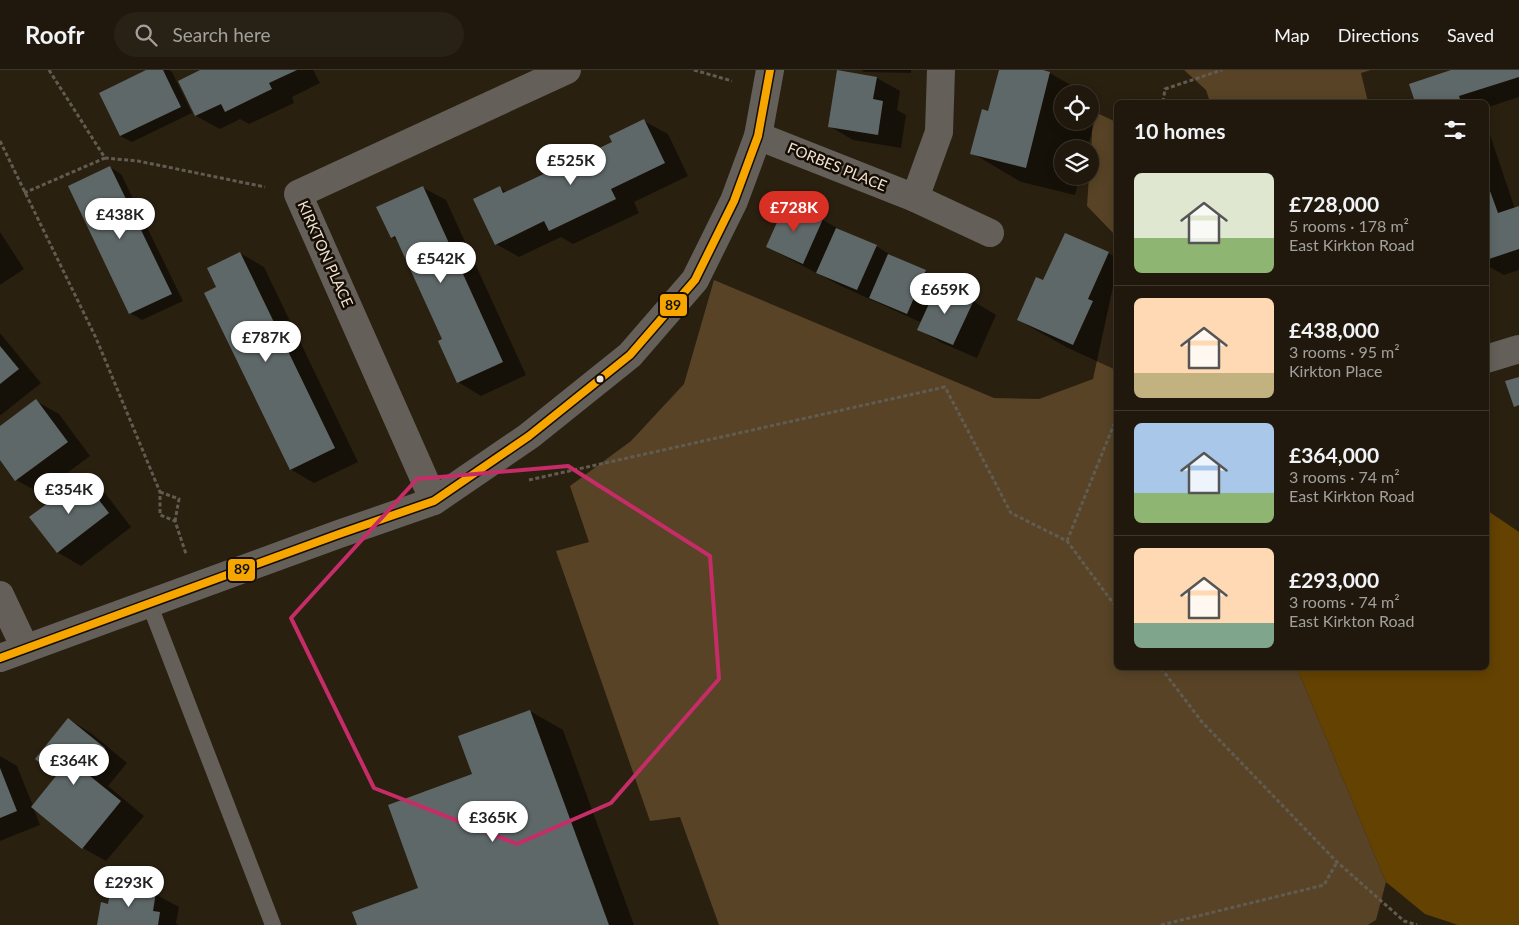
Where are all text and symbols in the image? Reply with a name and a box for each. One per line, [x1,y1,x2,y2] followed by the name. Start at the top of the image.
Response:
[114,12,464,57] search box
[25,20,84,49] text: Roofr
[132,21,160,49] icon: search
[172,23,270,46] text: Search here
[1274,24,1310,46] text: Map
[1338,24,1419,46] text: Directions
[1447,24,1494,46] text: Saved
[1054,85,1099,185] map controls
[1054,85,1099,130] button: locate
[1441,116,1469,144] icon: filters
[1134,118,1225,143] text: 10 homes
[785,138,890,194] street label: FORBES PLACE
[1054,140,1099,185] button: layers
[536,144,606,186] pin: £525K
[547,150,595,169] text: £525K
[759,190,829,233] pin: £728K
[1289,191,1379,216] text: £728,000
[1174,193,1234,253] icon: home
[770,197,818,216] text: £728K
[85,198,155,240] pin: £438K
[294,198,357,310] street label: KIRKTON PLACE
[96,204,144,223] text: £438K
[1289,216,1409,235] text: 5 rooms · 178 m²
[1289,235,1415,254] text: East Kirkton Road
[406,242,476,284] pin: £542K
[417,248,465,267] text: £542K
[910,272,980,315] pin: £659K
[921,279,969,298] text: £659K
[659,293,688,317] line badge: 89
[665,296,681,313] text: 89
[1289,317,1379,342] text: £438,000
[1174,318,1234,378] icon: home
[231,320,301,363] pin: £787K
[242,327,290,346] text: £787K
[1289,342,1400,361] text: 3 rooms · 95 m²
[1289,361,1382,380] text: Kirkton Place
[595,374,605,384] unlabelled marker
[1289,442,1379,467] text: £364,000
[1174,443,1234,503] icon: home
[1289,467,1400,486] text: 3 rooms · 74 m²
[34,472,104,515] pin: £354K
[45,479,93,498] text: £354K
[1289,486,1415,505] text: East Kirkton Road
[227,558,256,582] line badge: 89
[234,560,250,577] text: 89
[1289,567,1379,592] text: £293,000
[1174,568,1234,628] icon: home
[1289,592,1400,611] text: 3 rooms · 74 m²
[1289,611,1415,630] text: East Kirkton Road
[39,744,109,786] pin: £364K
[50,750,98,769] text: £364K
[458,800,528,843] pin: £365K
[469,807,517,826] text: £365K
[94,866,164,908] pin: £293K
[105,872,153,891] text: £293K

